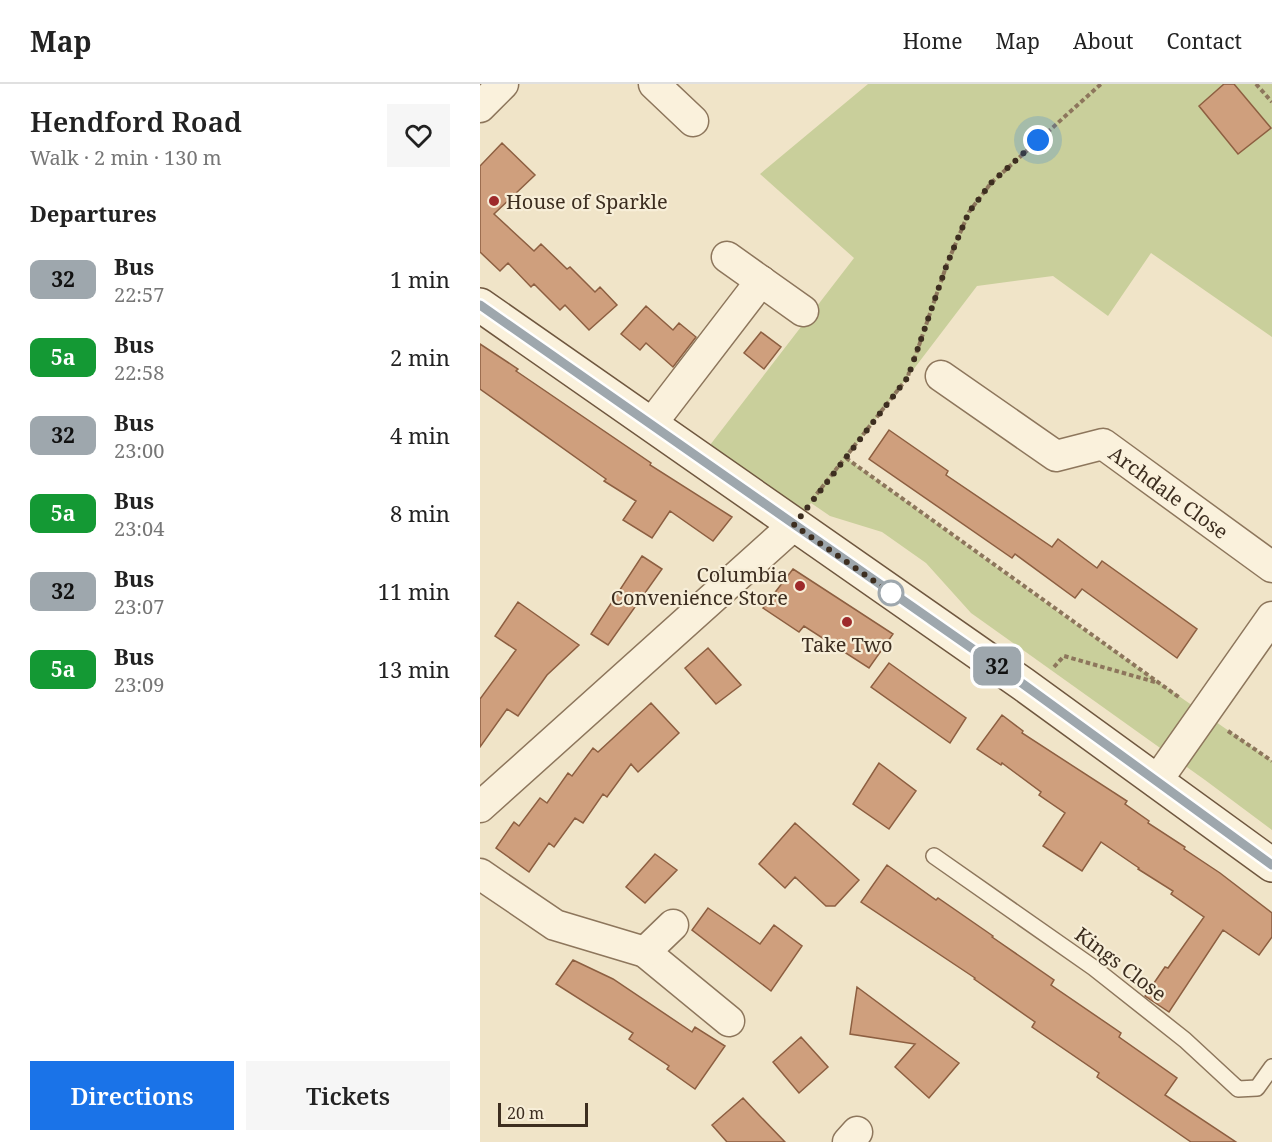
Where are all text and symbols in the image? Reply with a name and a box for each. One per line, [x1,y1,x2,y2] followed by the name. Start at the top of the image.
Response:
[30,22,92,60] text: Map
[903,27,963,55] text: Home
[996,27,1040,55] text: Map
[1073,27,1134,55] text: About
[1167,27,1242,55] text: Contact
[30,102,242,140] text: Hendford Road
[387,104,450,167] button: heart
[1023,125,1053,155] your location
[30,144,222,171] text: Walk · 2 min · 130 m
[506,188,668,215] place label: House of Sparkle
[487,194,501,208] marker: House of Sparkle
[30,198,157,228] text: Departures
[114,251,154,281] text: Bus
[390,264,450,294] text: 1 min
[51,265,75,293] text: 32
[114,281,164,308] text: 22:57
[114,329,154,359] text: Bus
[390,342,450,372] text: 2 min
[51,343,75,371] text: 5a
[114,359,164,386] text: 22:58
[114,407,154,437] text: Bus
[390,420,450,450] text: 4 min
[51,421,75,449] text: 32
[114,437,164,464] text: 23:00
[1104,439,1234,544] street label: Archdale Close
[114,485,154,515] text: Bus
[390,498,450,528] text: 8 min
[51,499,75,527] text: 5a
[114,515,164,542] text: 23:04
[611,561,788,611] place label: Columbia Convenience Store
[114,563,154,593] text: Bus
[378,576,450,606] text: 11 min
[51,577,75,605] text: 32
[793,579,807,593] marker: Columbia Convenience Store
[878,580,904,606] unlabelled marker
[114,593,164,620] text: 23:07
[840,615,854,629] marker: Take Two
[801,631,893,658] place label: Take Two
[114,641,154,671] text: Bus
[970,646,1024,686] line badge: 32
[985,652,1009,680] text: 32
[378,654,450,684] text: 13 min
[51,655,75,683] text: 5a
[114,671,164,698] text: 23:09
[1070,921,1172,1007] street label: Kings Close
[30,1061,234,1130] button: Directions
[246,1061,450,1130] button: Tickets
[498,1100,588,1128] scale bar
[507,1102,544,1124] text: 20 m

